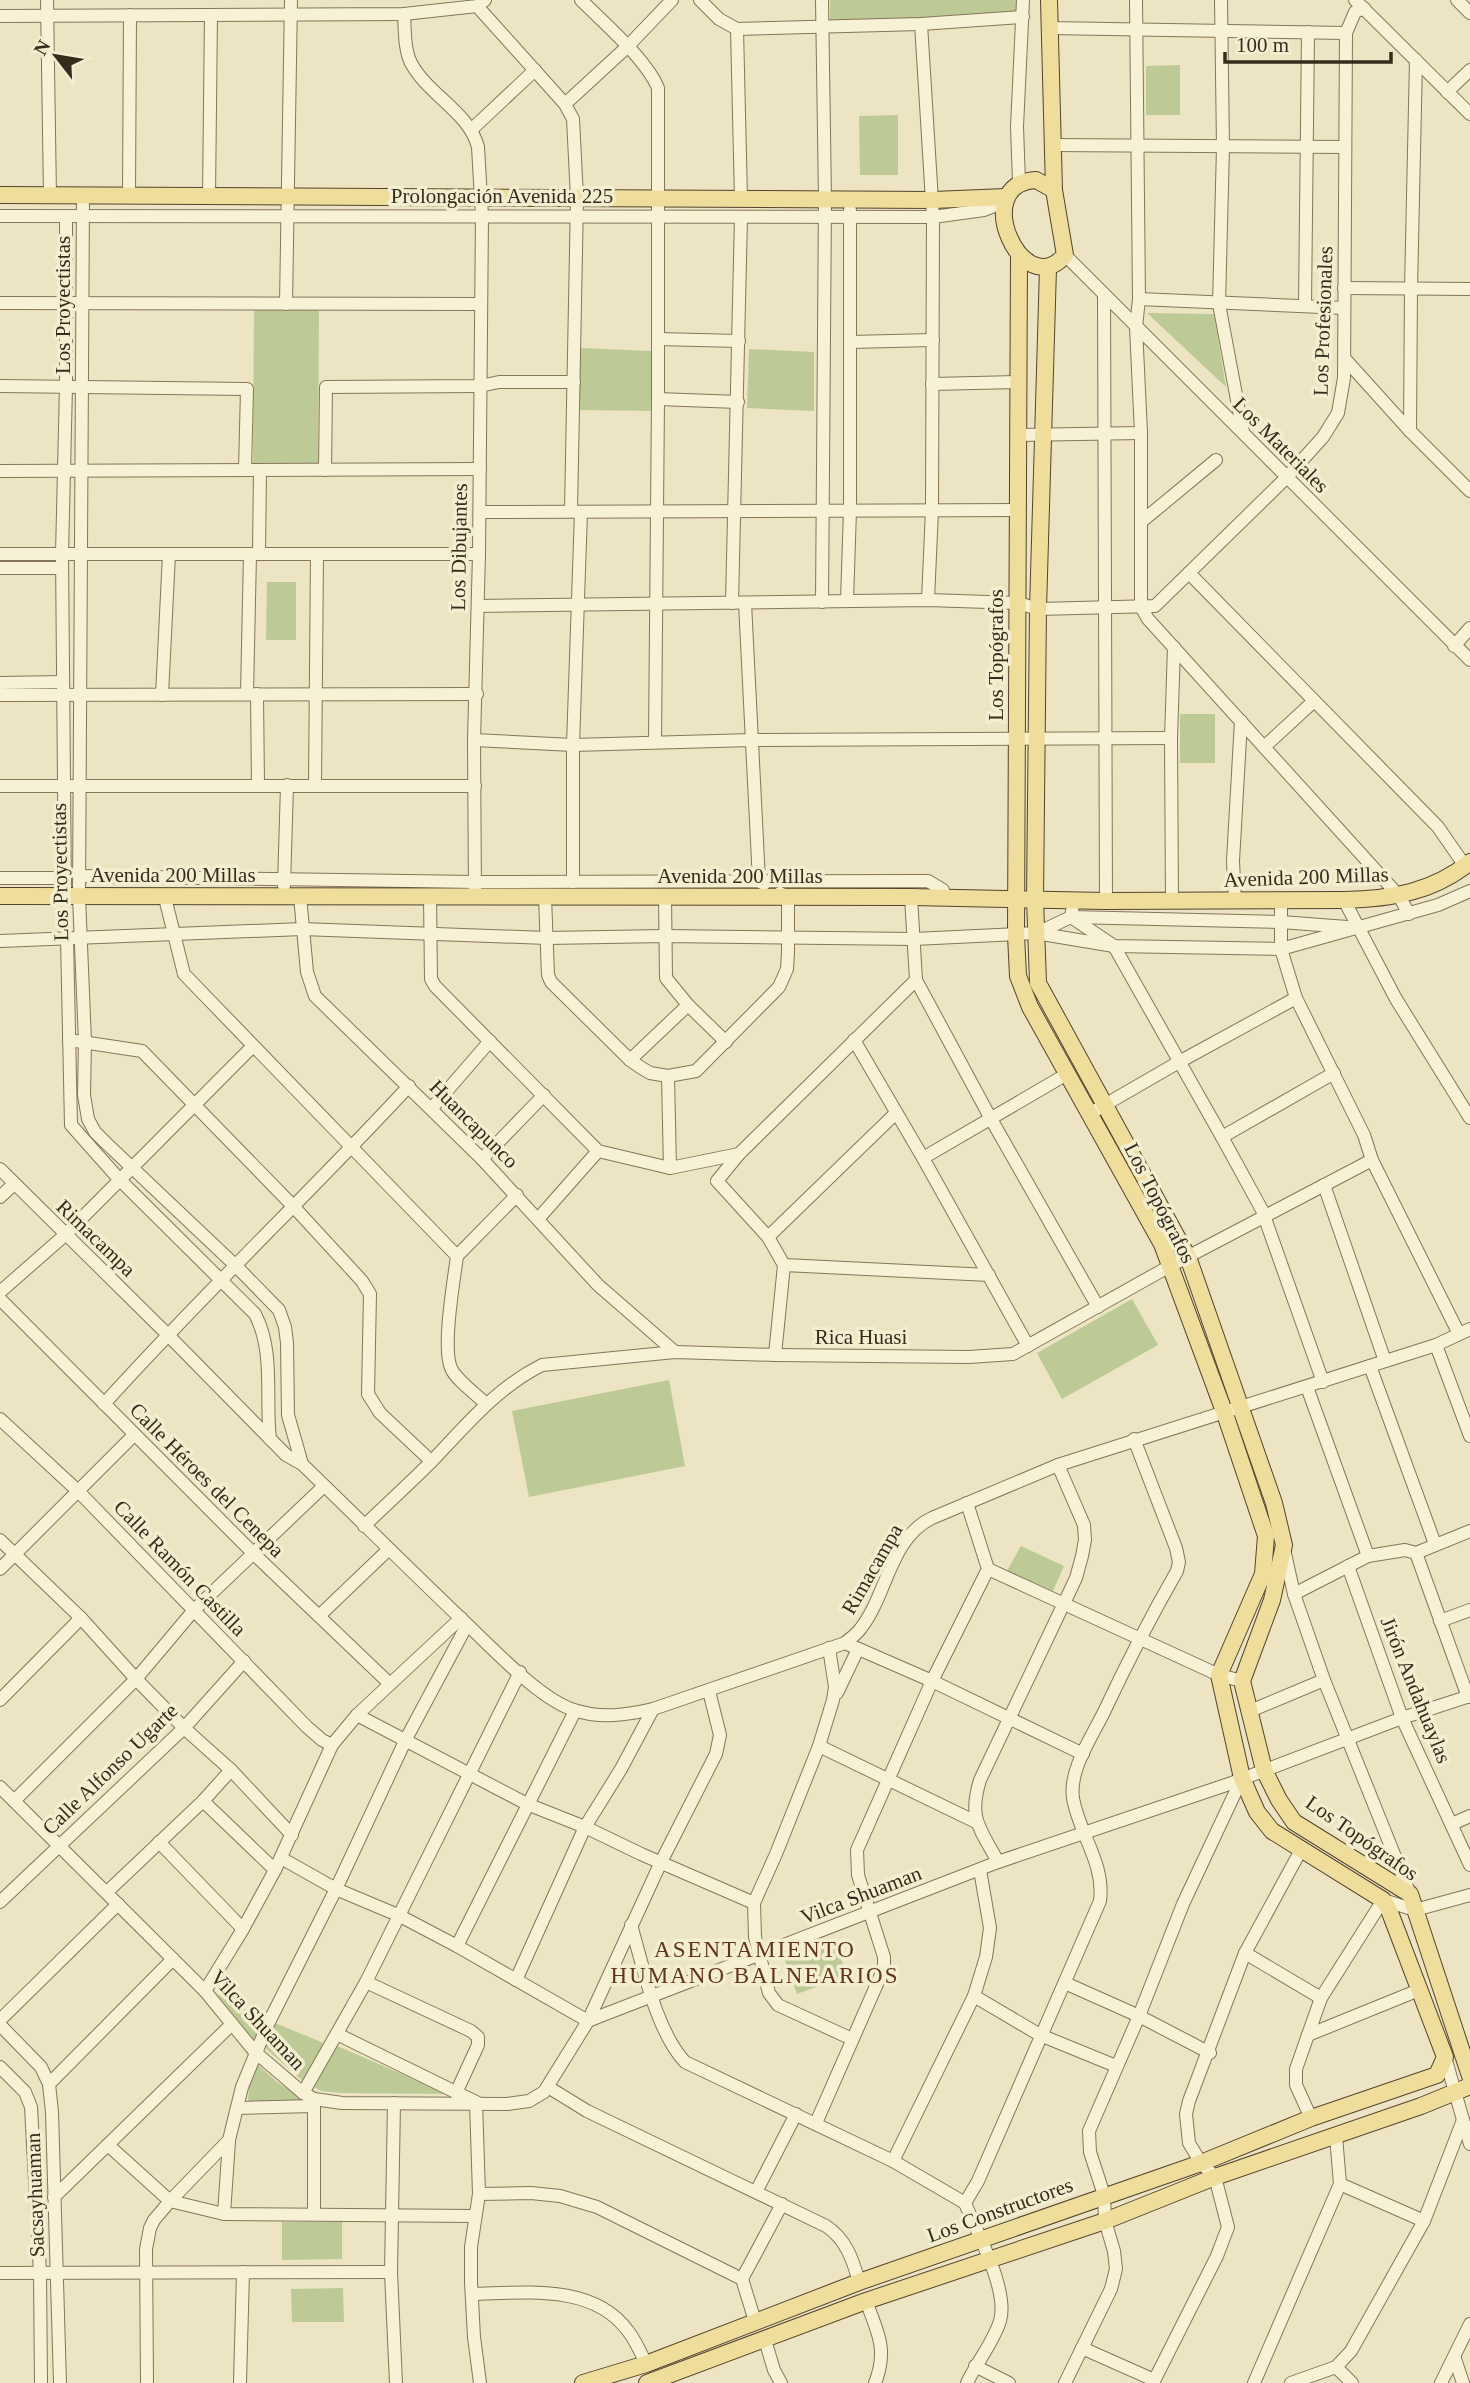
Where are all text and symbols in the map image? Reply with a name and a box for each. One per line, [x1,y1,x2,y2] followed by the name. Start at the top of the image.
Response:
[21,21,91,91] north arrow
[1225,21,1391,65] scale bar
[1236,33,1289,57] text: 100 m
[29,36,55,59] text: N
[391,184,613,208] street label: Prolongación Avenida 225
[51,236,75,374] street label: Los Proyectistas
[1308,246,1338,396] street label: Los Profesionales
[1228,392,1334,498] street label: Los Materiales
[446,483,472,611] street label: Los Dibujantes
[984,589,1008,721] street label: Los Topógrafos
[47,803,73,941] street label: Los Proyectistas
[1223,862,1389,892] street label: Avenida 200 Millas
[90,863,256,887] street label: Avenida 200 Millas
[657,864,823,888] street label: Avenida 200 Millas
[425,1075,523,1173] street label: Huancapunco
[1119,1139,1201,1267] street label: Los Topógrafos
[52,1195,141,1282] street label: Rimacampa
[815,1325,908,1349] street label: Rica Huasi
[125,1398,290,1563] street label: Calle Héroes del Cenepa
[109,1495,251,1641] street label: Calle Ramón Castilla
[837,1519,908,1618] street label: Rimacampa
[1376,1613,1456,1767] street label: Jirón Andahuaylas
[37,1698,183,1840] street label: Calle Alfonso Ugarte
[1301,1790,1423,1886] street label: Los Topógrafos
[797,1861,925,1929] street label: Vilca Shuaman
[611,1937,899,1988] district label: ASENTAMIENTO HUMANO BALNEARIOS
[206,1965,311,2075] street label: Vilca Shuaman
[21,2132,49,2258] street label: Sacsayhuaman
[924,2172,1076,2248] street label: Los Constructores

